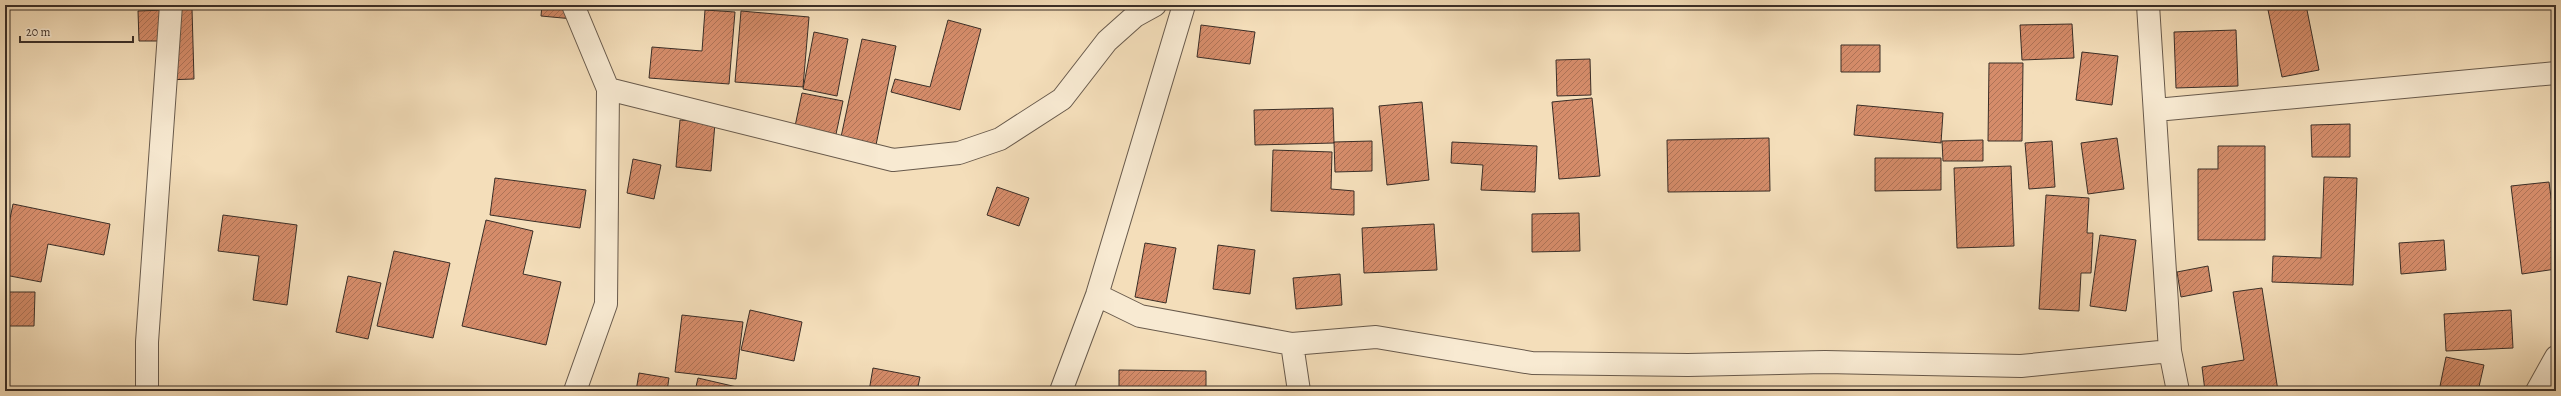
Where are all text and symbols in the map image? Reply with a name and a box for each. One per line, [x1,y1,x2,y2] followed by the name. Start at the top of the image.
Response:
[20,18,133,44] scale bar
[26,24,50,40] text: 20 m

